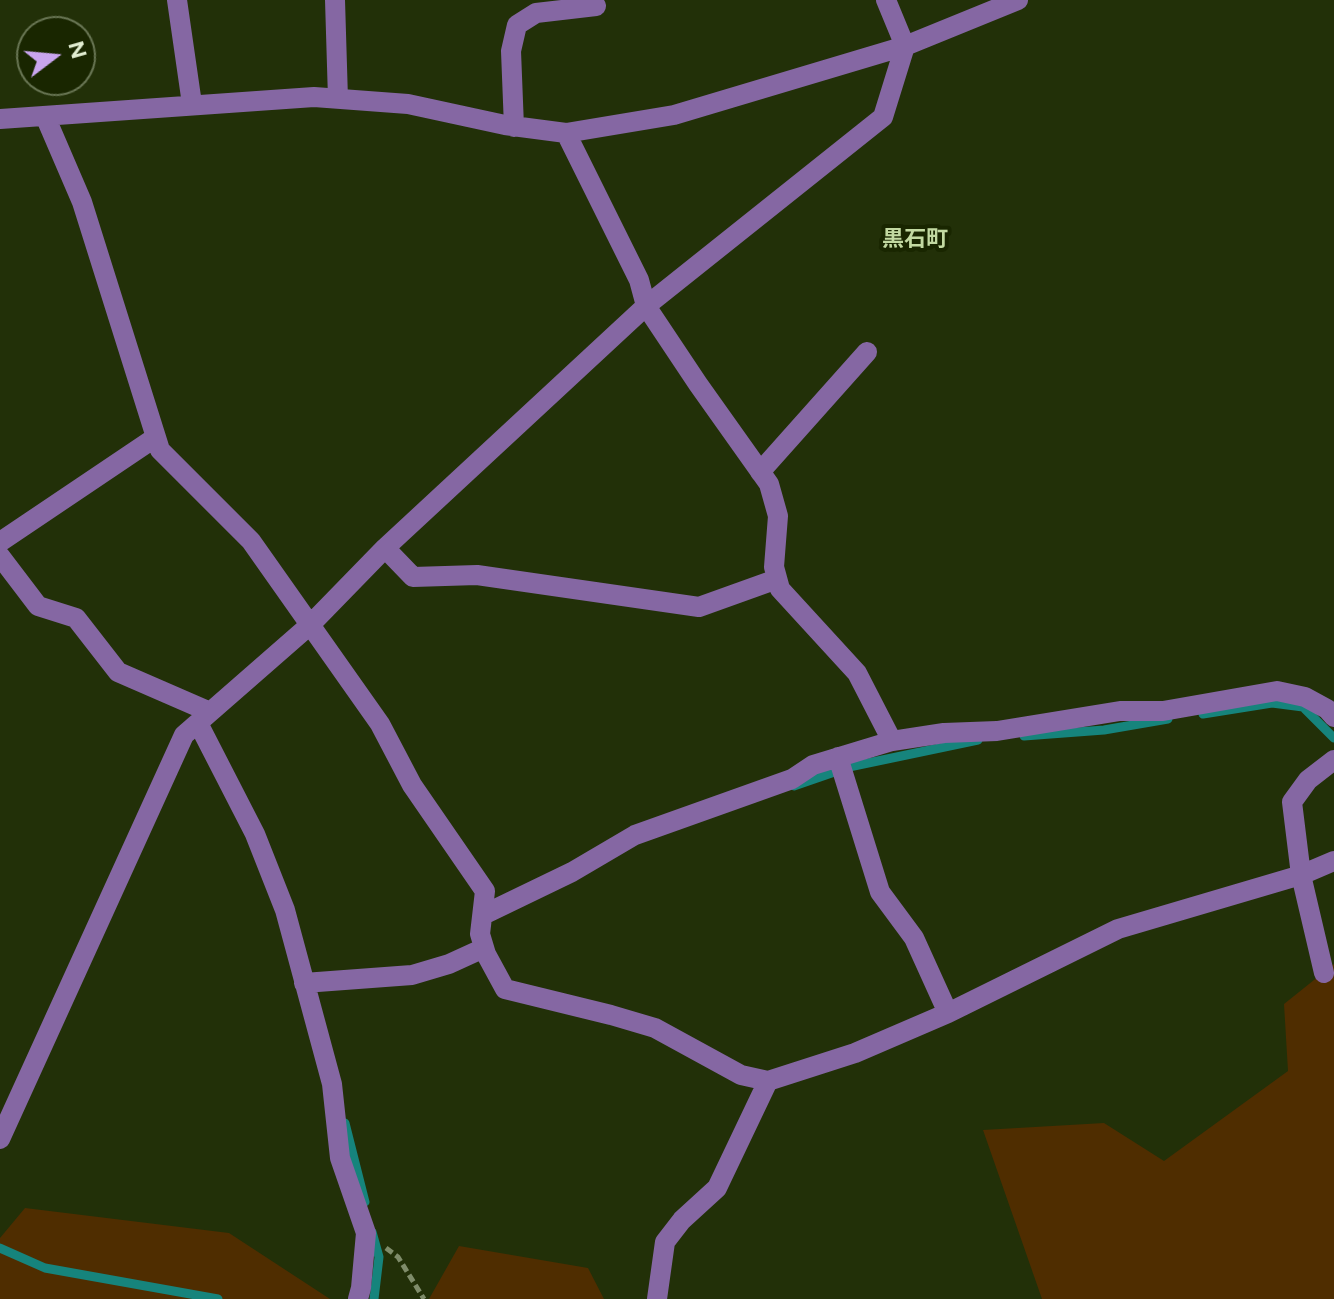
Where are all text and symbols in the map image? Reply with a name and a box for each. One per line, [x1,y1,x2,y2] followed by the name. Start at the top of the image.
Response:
[16,16,96,96] north arrow
[62,38,93,62] text: N
[882,227,948,253] district label: 黒石町

